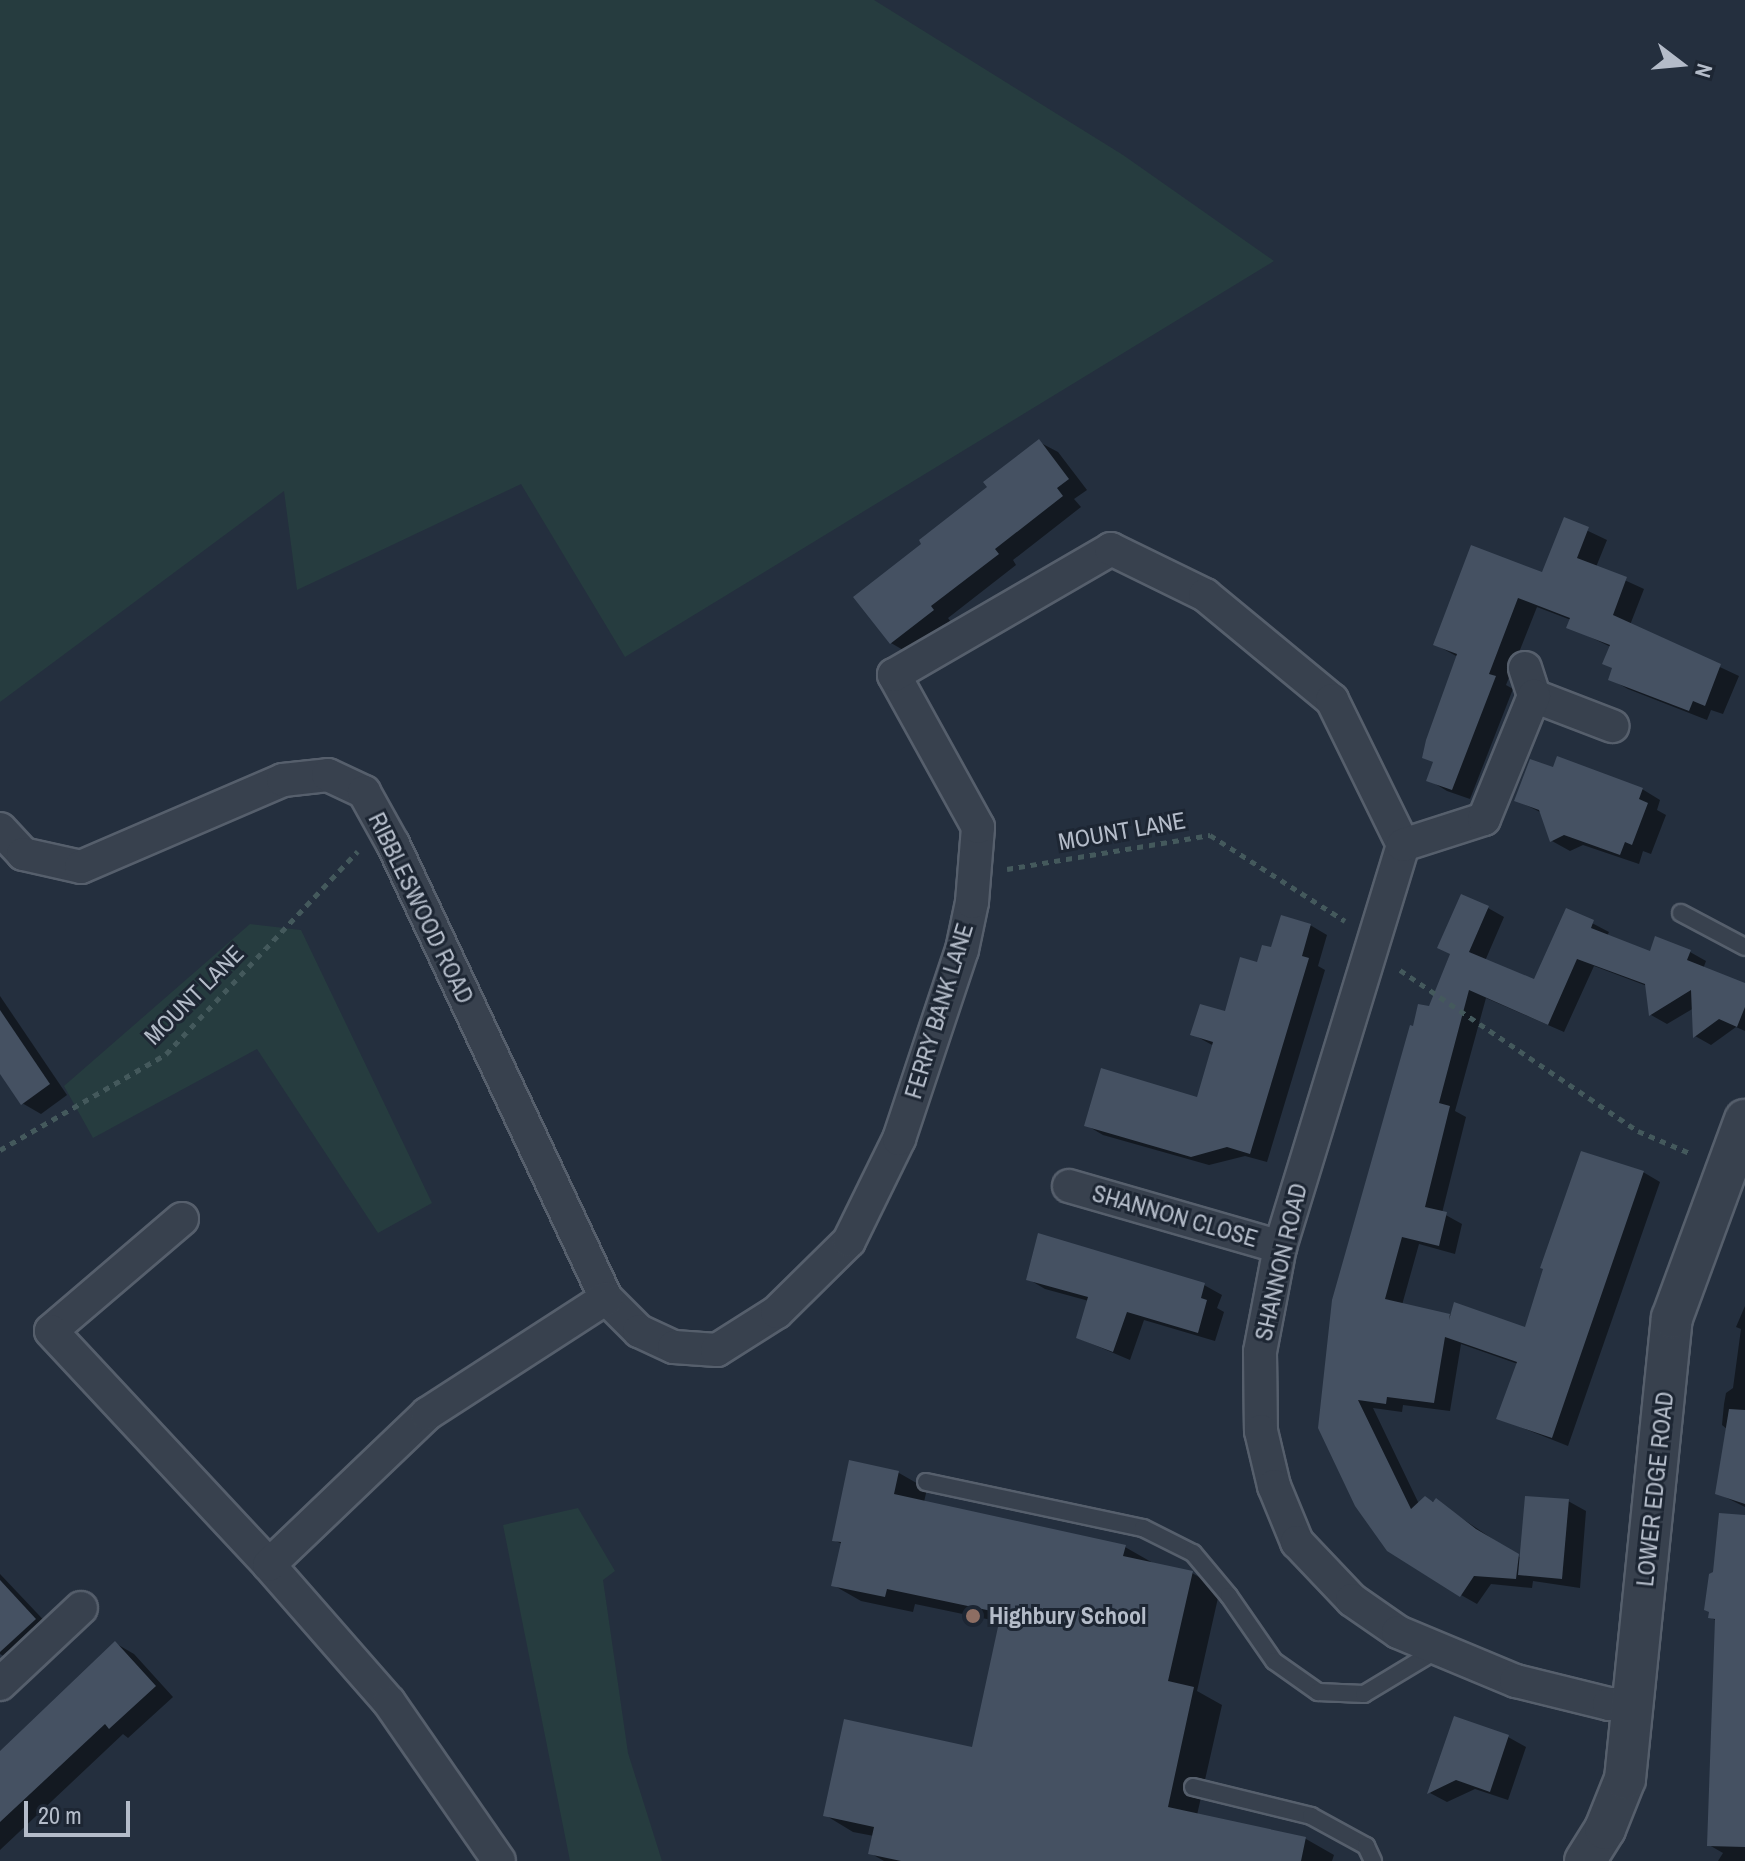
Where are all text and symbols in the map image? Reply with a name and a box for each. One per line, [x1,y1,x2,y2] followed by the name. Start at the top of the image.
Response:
[1641,24,1721,104] north arrow
[1688,60,1720,81] text: N
[1056,806,1188,856] street label: MOUNT LANE
[362,808,480,1008] street label: RIBBLESWOOD ROAD
[899,920,979,1102] street label: FERRY BANK LANE
[138,939,250,1051] street label: MOUNT LANE
[1089,1179,1261,1253] street label: SHANNON CLOSE
[1249,1180,1313,1344] street label: SHANNON ROAD
[1630,1390,1680,1588] street label: LOWER EDGE ROAD
[989,1602,1146,1630] place label: Highbury School
[964,1607,982,1625] marker: Highbury School
[28,1785,134,1835] scale bar
[38,1799,82,1831] text: 20 m

